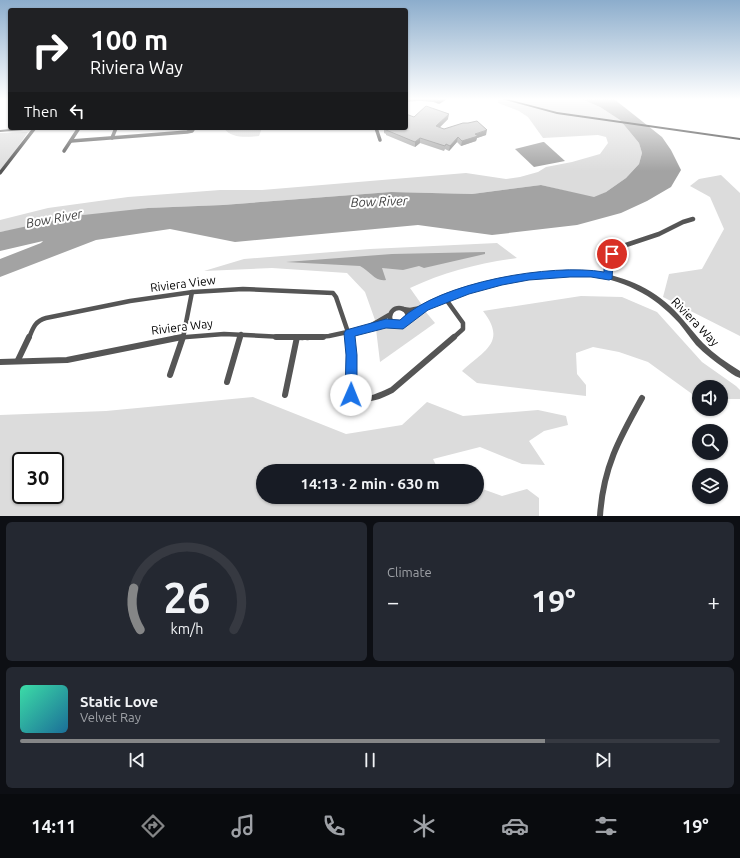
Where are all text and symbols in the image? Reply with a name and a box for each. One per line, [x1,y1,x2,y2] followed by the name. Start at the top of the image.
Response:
[24,24,76,76] icon: right
[90,24,168,55] text: 100 m
[90,57,183,77] text: Riviera Way
[66,100,88,122] icon: left
[24,103,58,120] text: Then
[350,193,409,209] water label: Bow River
[25,206,84,230] water label: Bow River
[595,237,629,271] pin
[601,243,623,265] icon: arrive
[149,273,217,294] street label: Riviera View
[669,295,722,349] street label: Riviera Way
[150,316,214,337] street label: Riviera Way
[330,374,372,416] position arrow
[692,380,728,504] map controls
[692,380,728,416] button: sound
[692,424,728,460] button: search
[12,452,64,504] speed limit sign: 30
[692,468,728,504] button: layers
[301,475,439,492] text: 14:13 · 2 min · 630 m
[387,565,432,579] text: Climate
[163,573,210,620] text: 26
[531,584,576,618] text: 19°
[387,589,399,614] text: −
[708,589,720,614] text: +
[170,620,203,636] text: km/h
[80,693,158,710] text: Static Love
[80,710,141,724] text: Velvet Ray
[126,749,148,771] icon: previous
[359,749,381,771] icon: pause
[592,749,614,771] icon: next
[139,812,167,840] icon: directions
[229,812,257,840] icon: music
[320,812,348,840] icon: phone
[410,812,438,840] icon: climate
[501,812,529,840] icon: car
[592,812,620,840] icon: filters
[31,816,76,836] text: 14:11
[682,816,709,836] text: 19°

